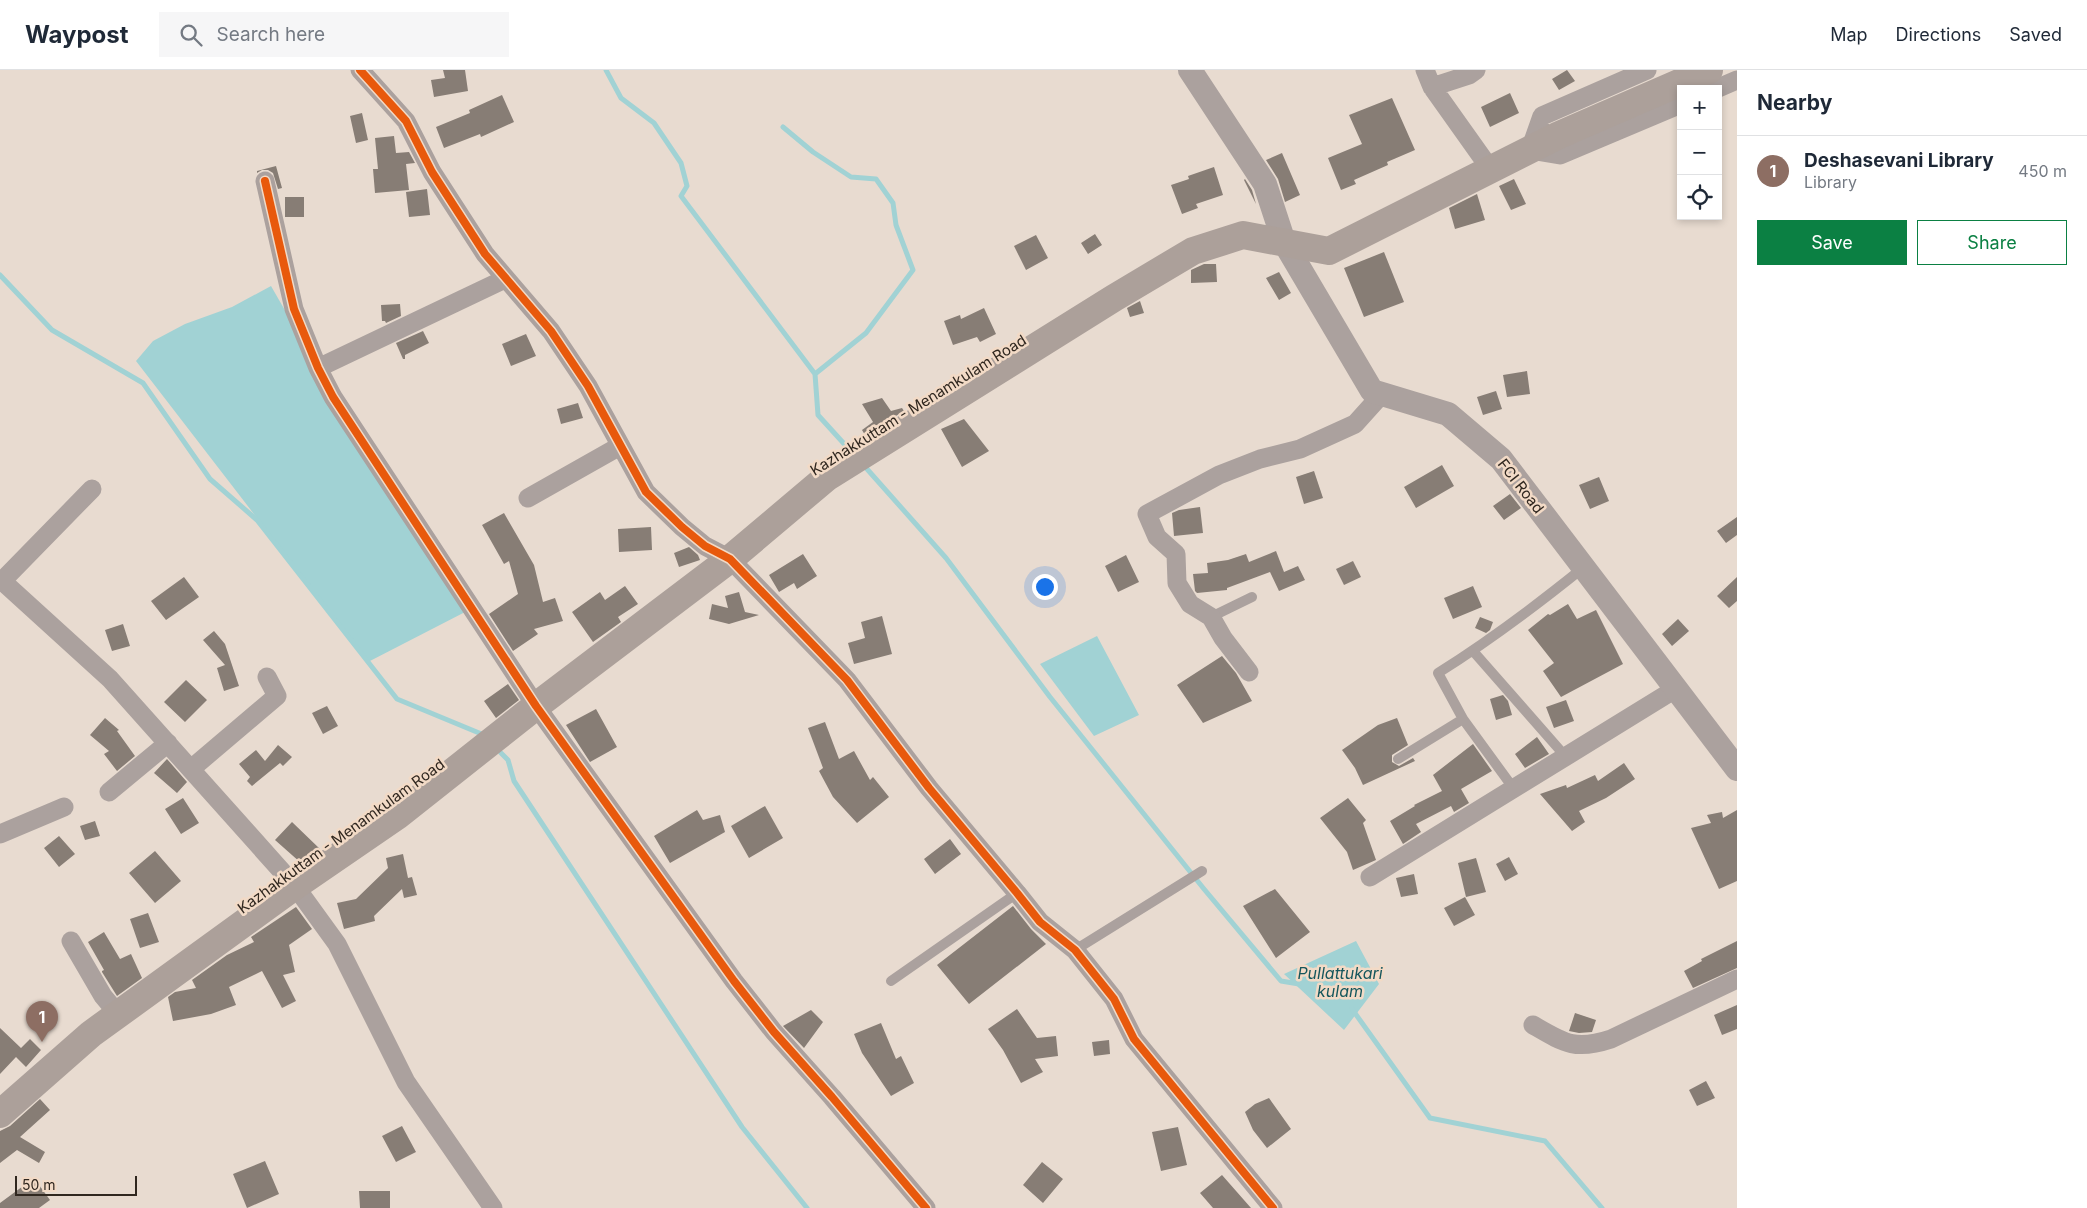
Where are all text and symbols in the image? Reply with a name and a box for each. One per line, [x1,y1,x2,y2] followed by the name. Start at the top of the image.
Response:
[159,12,509,57] search box
[25,20,129,49] text: Waypost
[177,21,205,49] icon: search
[217,23,325,46] text: Search here
[1830,24,1868,45] text: Map
[1896,24,1981,45] text: Directions
[2009,24,2062,45] text: Saved
[1677,85,1722,220] map controls
[1677,85,1722,130] button: +
[1757,90,1832,115] text: Nearby
[1677,130,1722,175] button: −
[1804,149,1994,172] text: Deshasevani Library
[1770,161,1776,181] text: 1
[2018,161,2067,181] text: 450 m
[1804,172,1857,192] text: Library
[1677,175,1722,220] button: locate
[1757,220,1907,265] button: Save
[1917,220,2067,265] button: Share
[806,330,1030,480] street label: Kazhakkuttam - Menamkulam Road
[1494,455,1548,517] street label: FCI Road
[1032,574,1058,600] your location
[234,754,448,918] street label: Kazhakkuttam - Menamkulam Road
[1297,963,1384,1001] water label: Pullattukari kulam
[26,1001,58,1042] pin: 1
[15,1173,138,1196] scale bar
[22,1176,56,1193] text: 50 m

